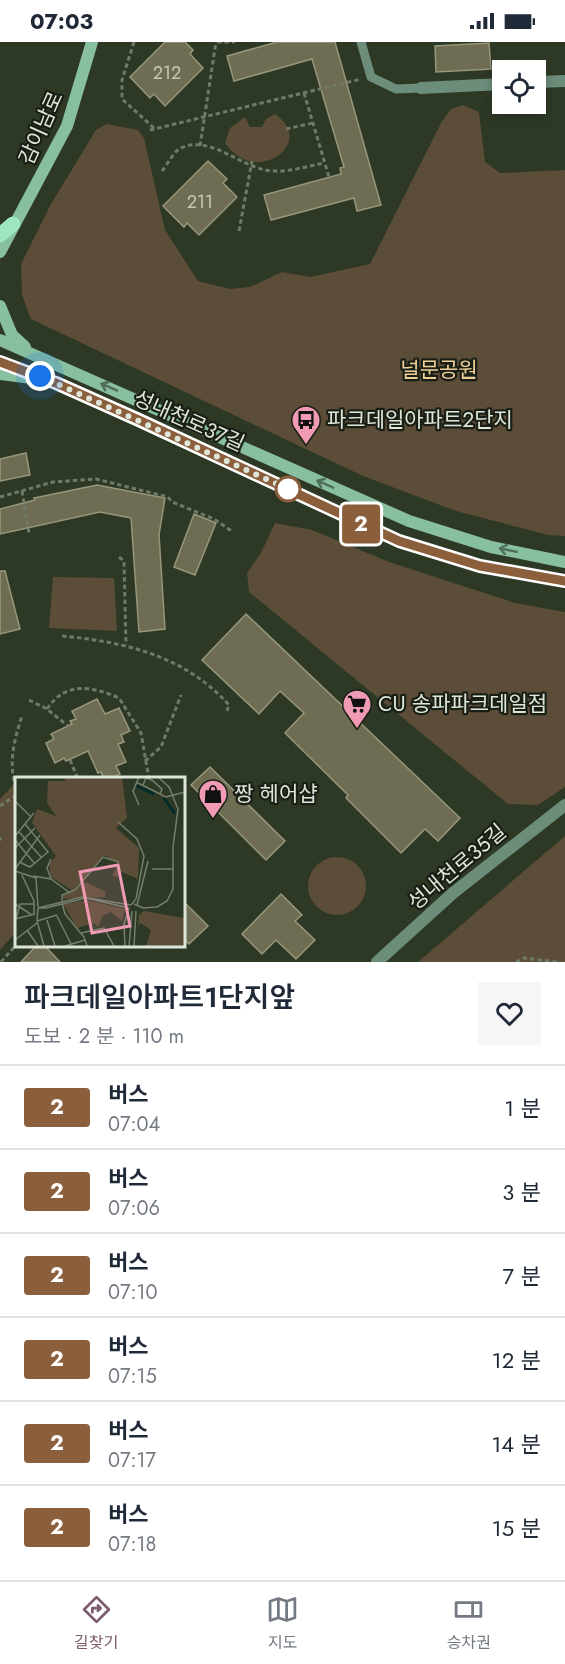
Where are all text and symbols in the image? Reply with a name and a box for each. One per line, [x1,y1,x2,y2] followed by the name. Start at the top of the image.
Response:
[30,5,93,37] text: 07:03
[153,60,181,86] house number: 212
[492,60,546,114] map controls
[492,60,546,114] button: locate
[12,87,70,169] street label: 감이남로
[187,189,213,215] house number: 211
[400,355,478,385] park label: 널문공원
[25,361,55,391] your location
[100,381,118,392] one-way arrow
[129,383,249,459] street label: 성내천로37길
[290,404,322,446] bus stop icon: 파크데일아파트2단지
[327,405,513,435] place label: 파크데일아파트2단지
[275,476,301,502] unlabelled marker
[316,478,334,489] one-way arrow
[342,504,380,544] line badge: 2
[354,509,368,539] text: 2
[498,544,518,555] one-way arrow
[341,688,373,730] supermarket icon: CU 송파파크데일점
[378,689,547,719] place label: CU 송파파크데일점
[15,777,184,947] inset map
[197,778,229,820] shop icon: 짱 헤어샵
[234,779,318,809] place label: 짱 헤어샵
[401,817,513,917] street label: 성내천로35길
[24,977,295,1018] text: 파크데일아파트1단지앞
[478,982,541,1045] button: heart
[24,1022,184,1051] text: 도보 · 2 분 · 110 m
[108,1078,148,1110] text: 버스
[50,1092,64,1122] text: 2
[504,1092,541,1124] text: 1 분
[108,1110,160,1139] text: 07:04
[108,1162,148,1194] text: 버스
[50,1176,64,1206] text: 2
[502,1176,541,1208] text: 3 분
[108,1194,160,1223] text: 07:06
[108,1246,148,1278] text: 버스
[50,1260,64,1290] text: 2
[503,1260,541,1292] text: 7 분
[108,1278,158,1307] text: 07:10
[108,1330,148,1362] text: 버스
[50,1344,64,1374] text: 2
[492,1344,541,1376] text: 12 분
[108,1362,157,1391] text: 07:15
[108,1414,148,1446] text: 버스
[50,1428,64,1458] text: 2
[491,1428,541,1460] text: 14 분
[108,1446,156,1475] text: 07:17
[108,1498,148,1530] text: 버스
[50,1512,64,1542] text: 2
[492,1512,541,1544] text: 15 분
[108,1530,156,1559] text: 07:18
[74,1593,118,1654] tab: 길찾기
[266,1593,299,1654] tab: 지도
[447,1593,491,1654] tab: 승차권

